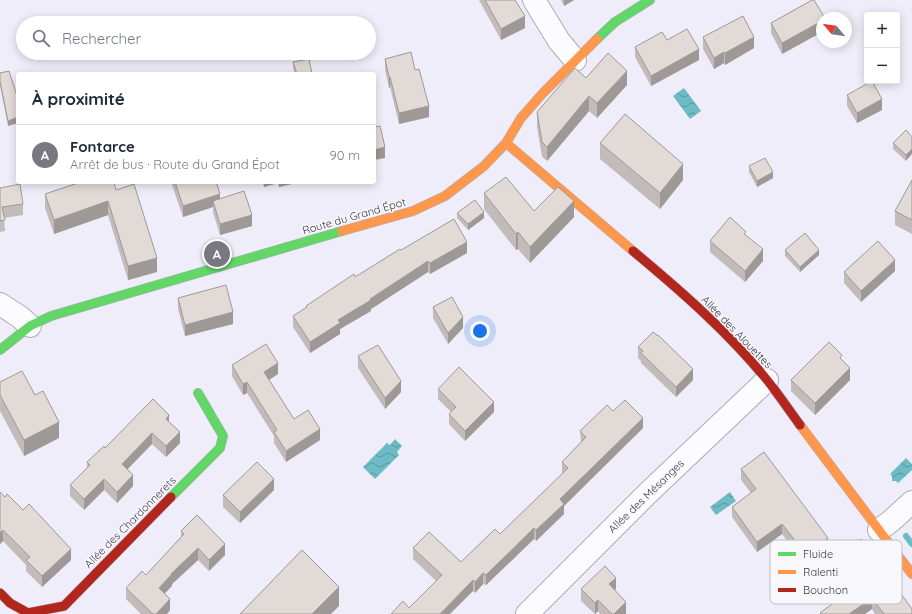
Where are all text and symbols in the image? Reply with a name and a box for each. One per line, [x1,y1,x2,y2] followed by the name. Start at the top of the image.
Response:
[816,12,852,48] north arrow
[864,12,900,84] map controls
[864,12,900,48] button: +
[16,16,376,60] search box
[30,27,52,49] icon: search
[62,29,141,48] text: Rechercher
[864,48,900,84] button: −
[32,88,125,109] text: À proximité
[70,137,135,156] text: Fontarce
[41,147,49,163] text: A
[330,147,360,163] text: 90 m
[70,156,280,172] text: Arrêt de bus · Route du Grand Épot
[301,194,408,237] street label: Route du Grand Épot
[204,239,230,269] pin: A
[699,293,775,371] street label: Allée des Alouettes
[470,321,490,341] your location
[605,456,687,536] street label: Allée des Mésanges
[81,473,179,571] street label: Allée des Chardonnerets
[770,540,902,604] legend
[803,547,833,561] text: Fluide
[803,565,838,579] text: Ralenti
[803,583,848,597] text: Bouchon

